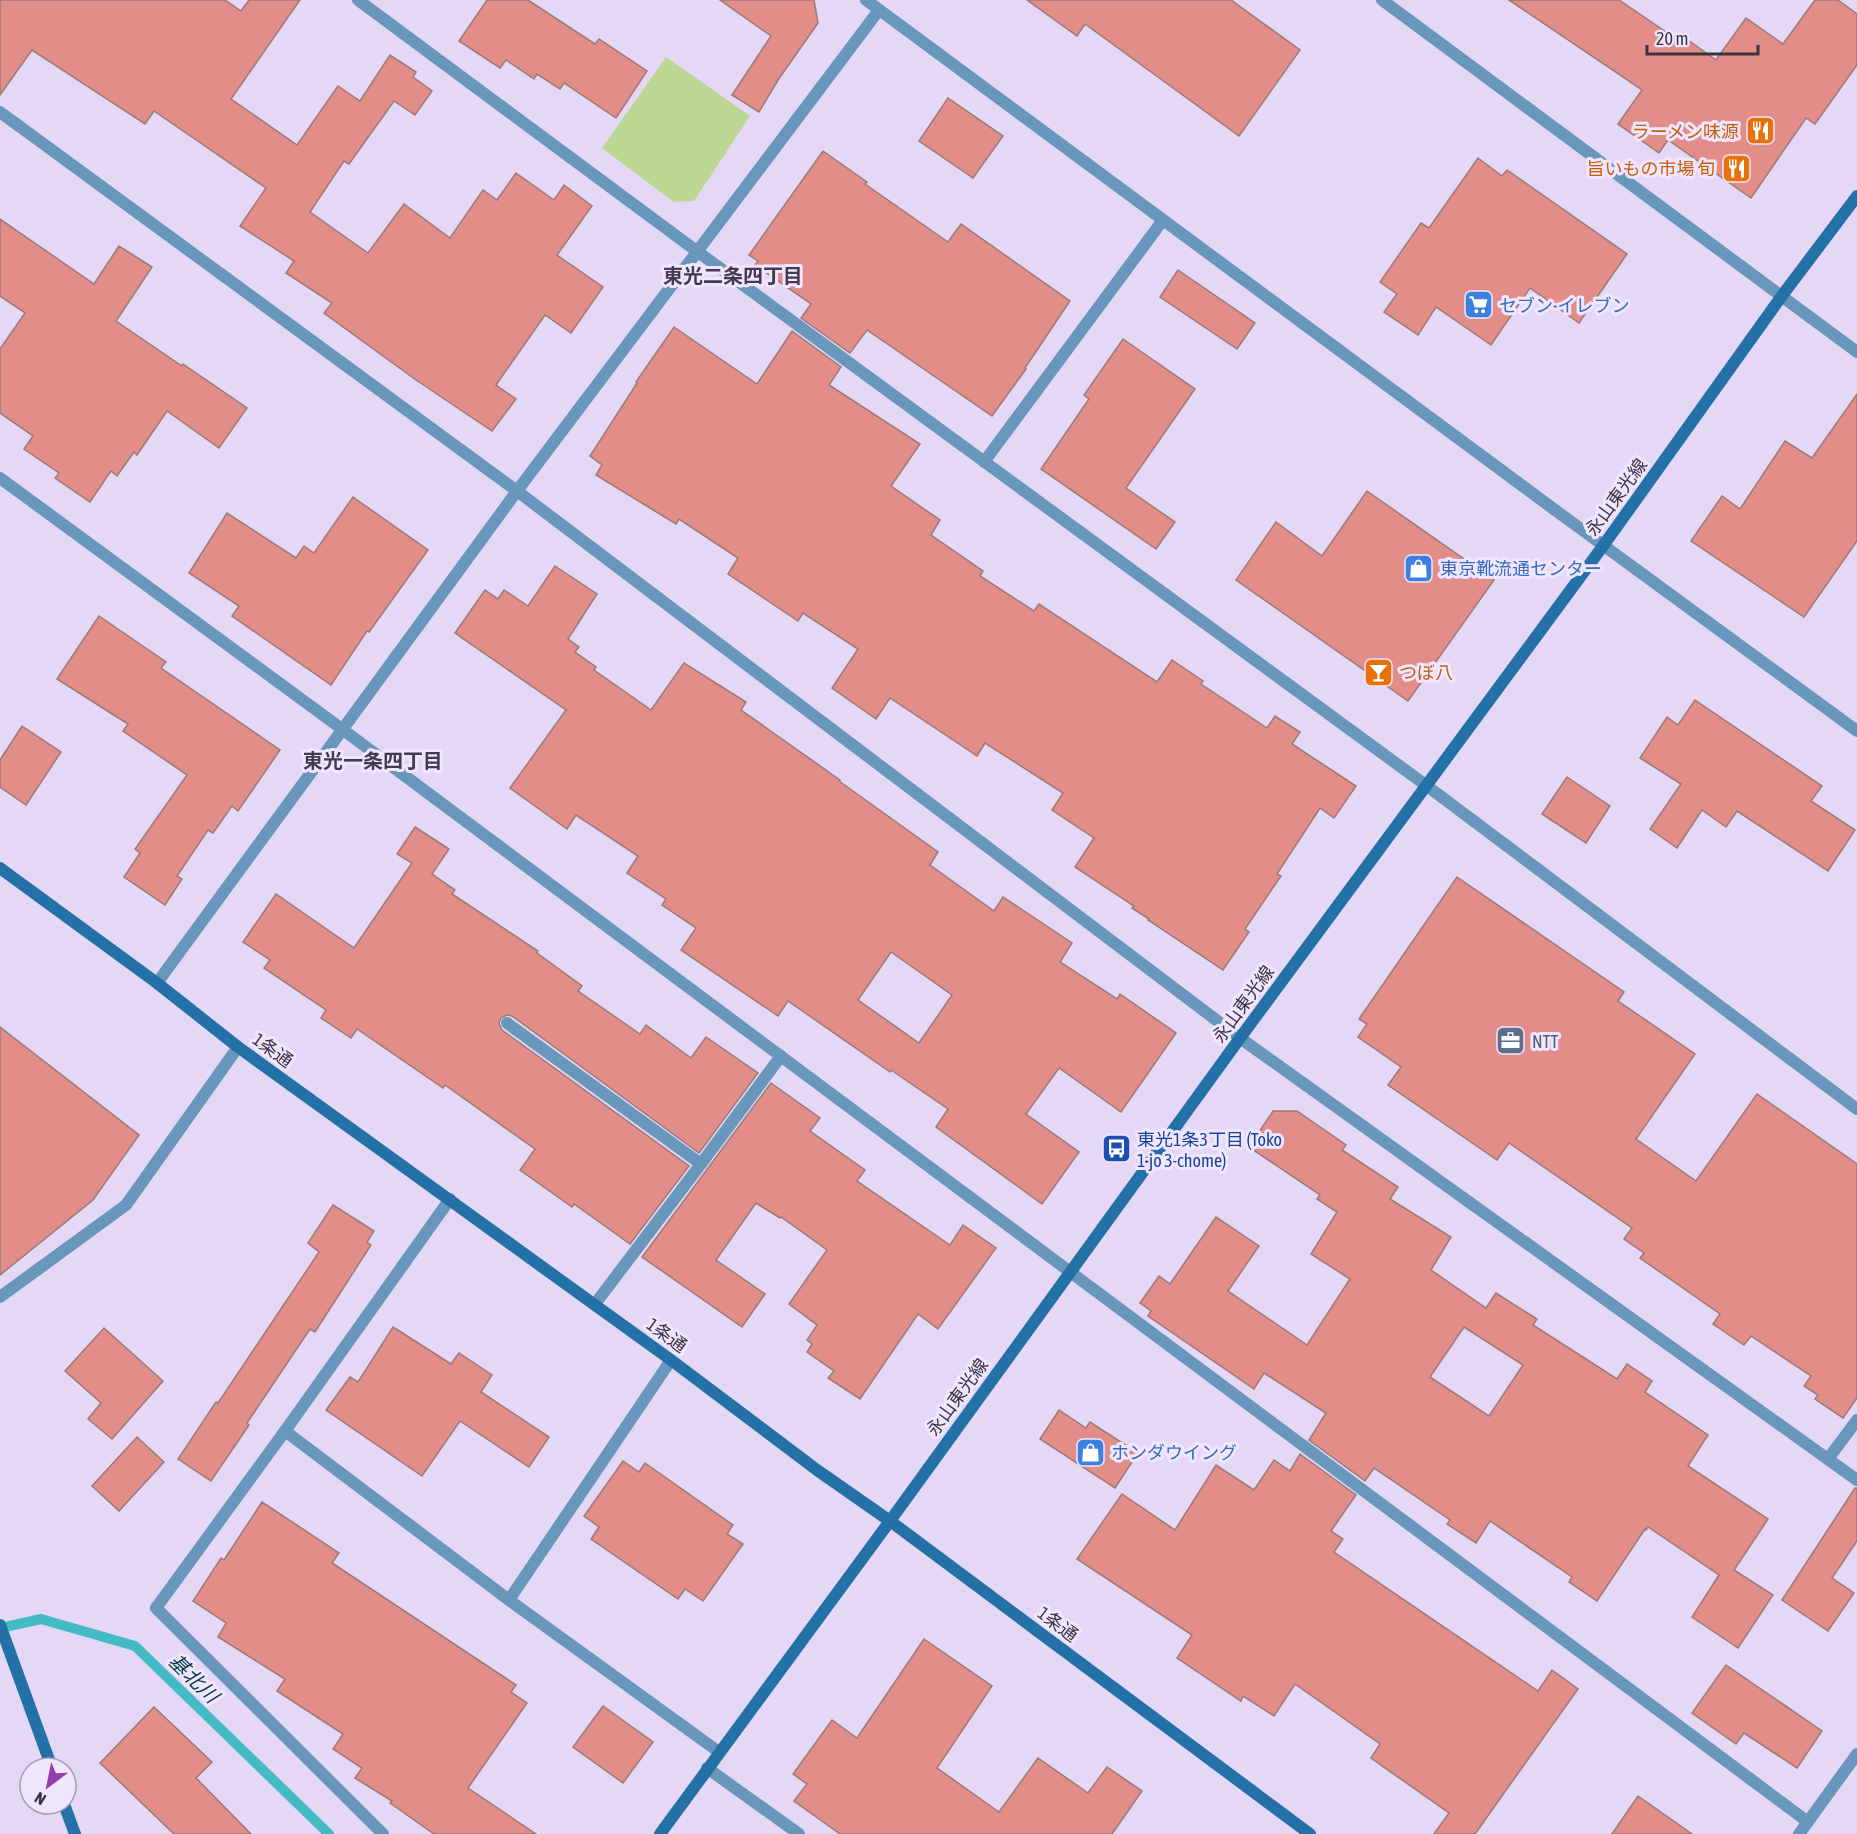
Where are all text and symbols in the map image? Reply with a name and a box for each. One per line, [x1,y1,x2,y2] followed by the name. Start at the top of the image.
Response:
[1647,18,1758,56] scale bar
[1656,28,1688,49] text: 20 m
[1744,115,1776,147] restaurant icon: ラーメン味源
[1632,121,1739,142] place label: ラーメン味源
[1720,152,1752,184] restaurant icon: 旨いもの市場 旬
[1587,158,1715,179] place label: 旨いもの市場 旬
[663,264,803,287] district label: 東光二条四丁目
[1462,289,1494,321] supermarket icon: セブン-イレブン
[1499,295,1630,316] place label: セブン-イレブン
[1581,454,1651,540] street label: 永山東光線
[1403,552,1435,584] shop icon: 東京靴流通センター
[1440,558,1602,579] place label: 東京靴流通センター
[1362,656,1394,688] bar icon: つぼ八
[1399,662,1453,683] place label: つぼ八
[303,749,443,772] district label: 東光一条四丁目
[1208,961,1278,1047] street label: 永山東光線
[1495,1025,1527,1057] office icon: NTT
[249,1028,297,1072] street label: 1条通
[1532,1031,1559,1052] place label: NTT
[1137,1129,1282,1171] place label: 東光1条3丁目 (Toko 1-jo 3-chome)
[1100,1133,1132,1165] bus stop icon: 東光1条3丁目 (Toko 1-jo 3-chome)
[643,1313,691,1357] street label: 1条通
[922,1354,992,1440] street label: 永山東光線
[1074,1436,1106,1468] shop icon: ホンダウイング
[1111,1442,1237,1463] place label: ホンダウイング
[1034,1602,1082,1646] street label: 1条通
[164,1649,225,1709] water label: 基北川
[18,1756,78,1816] north arrow
[31,1789,49,1809] text: N

